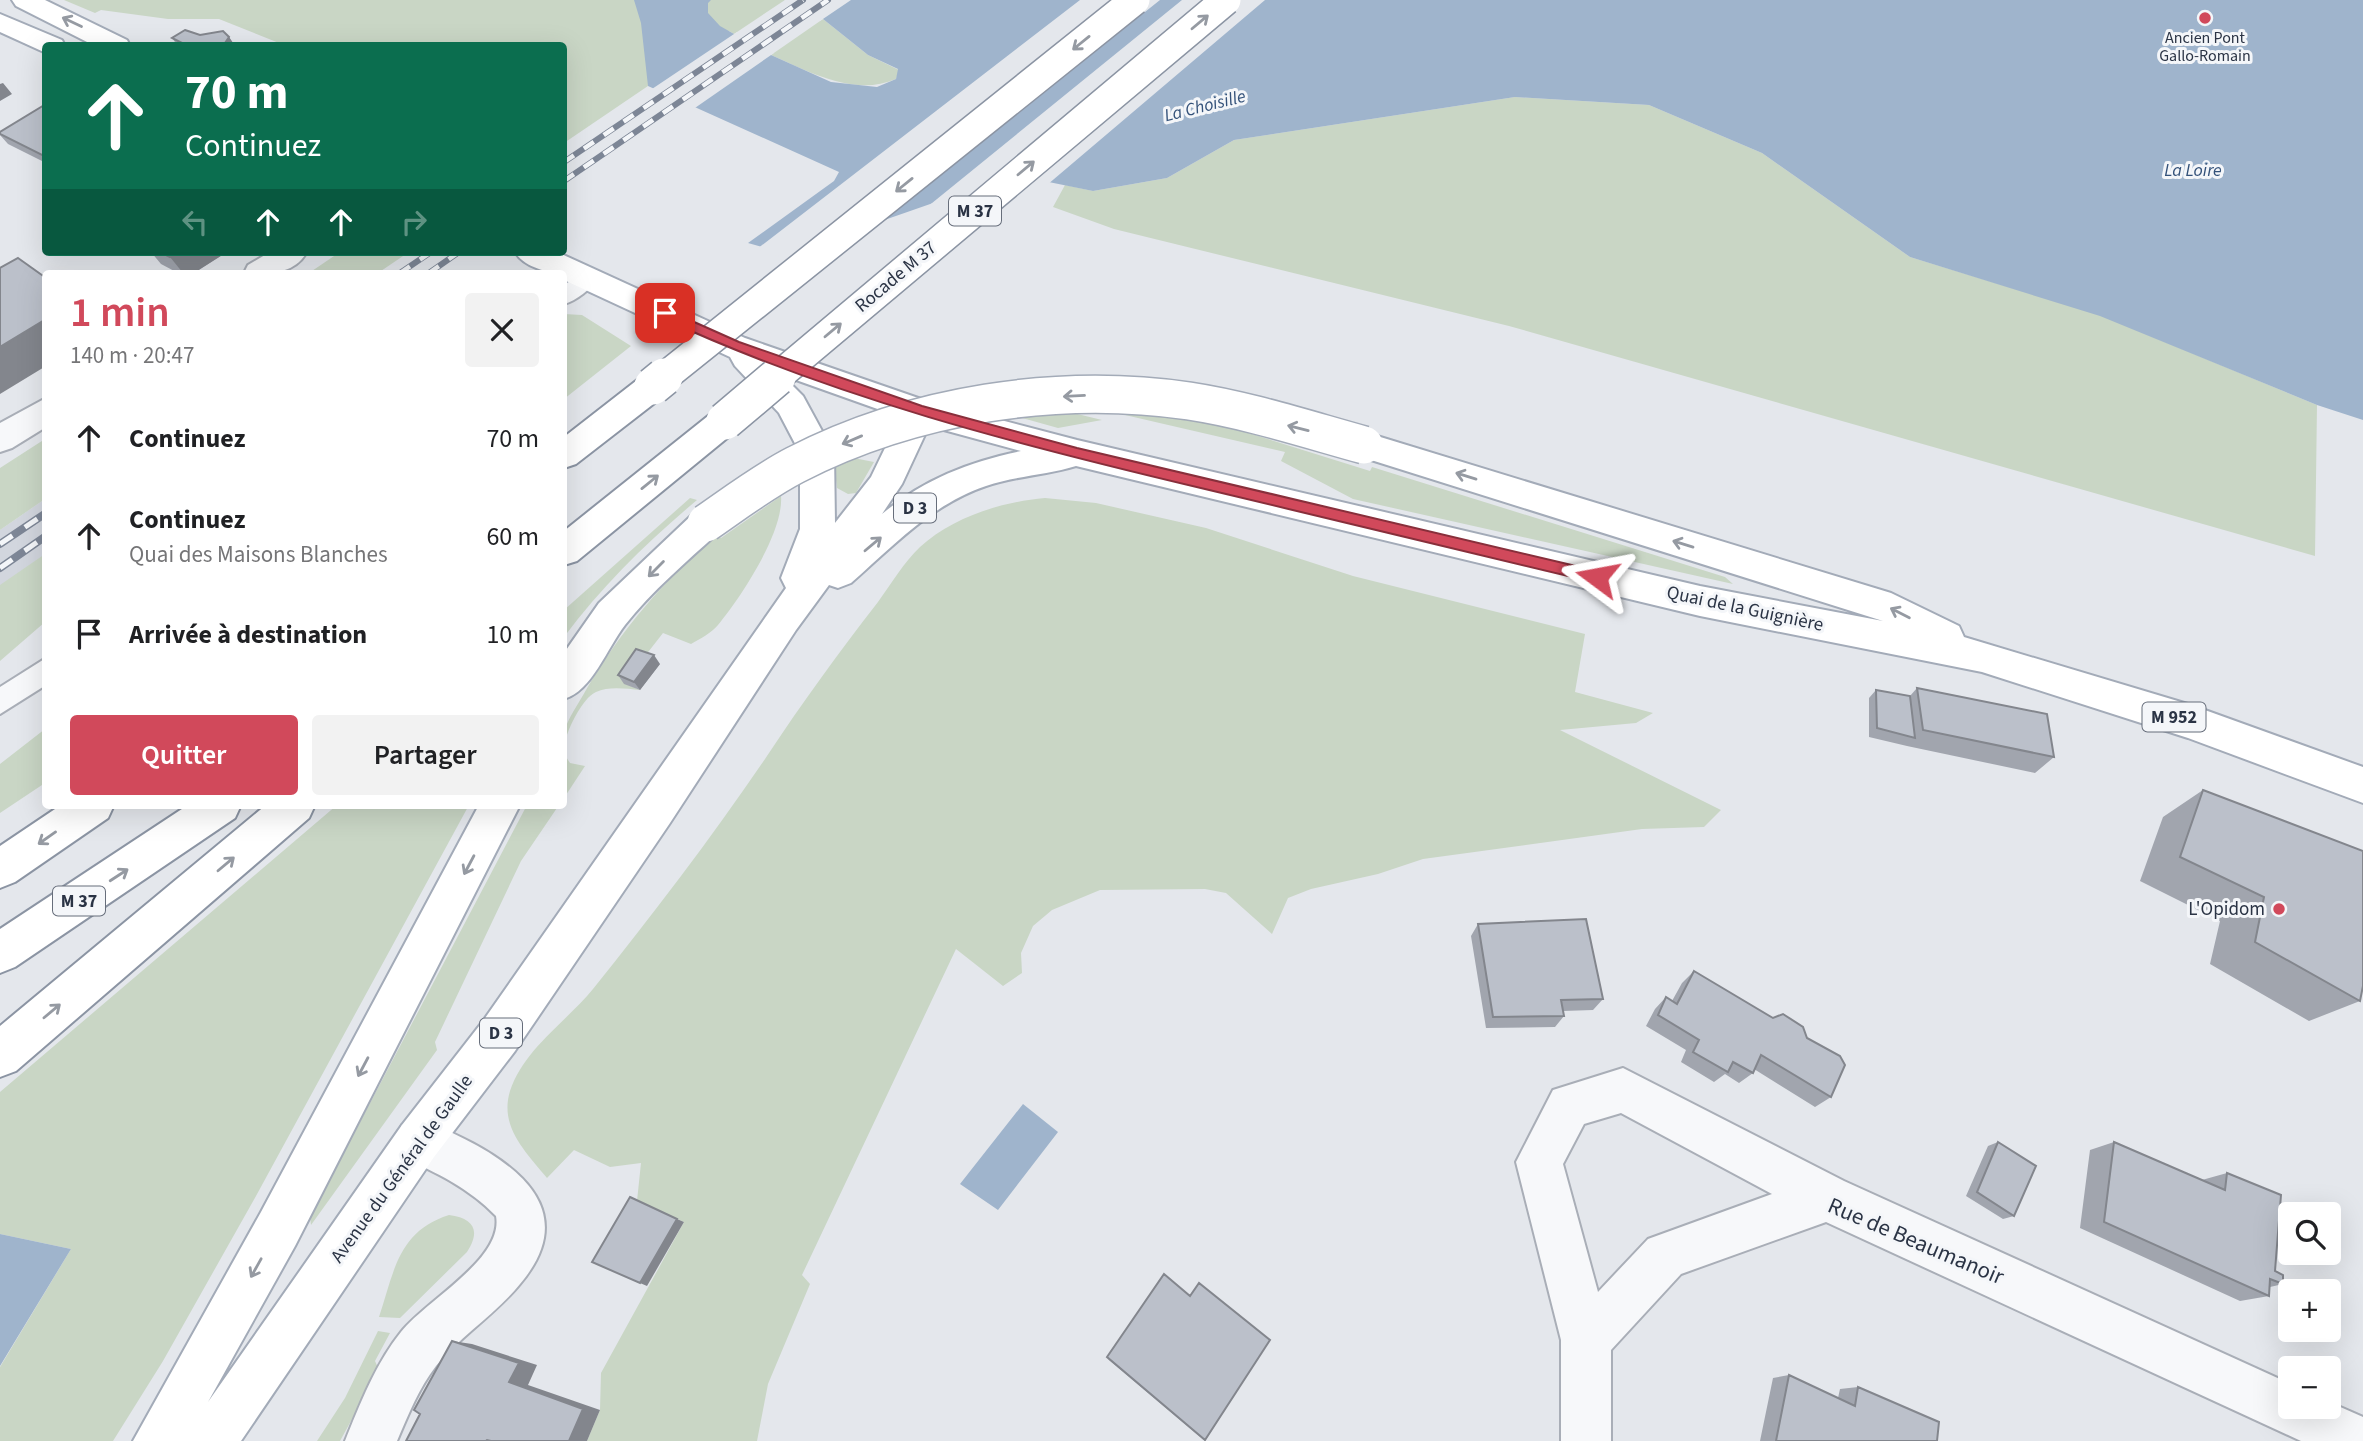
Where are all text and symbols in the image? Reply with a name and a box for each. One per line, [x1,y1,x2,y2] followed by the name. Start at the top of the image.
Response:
[2197,10,2213,26] marker: Ancien Pont Gallo-Romain
[1191,14,1209,30] one-way arrow
[62,15,83,28] one-way arrow
[2159,27,2251,67] place label: Ancien Pont Gallo-Romain
[1073,35,1091,50] one-way arrow
[185,58,289,128] text: 70 m
[70,70,161,161] icon: ahead
[1162,84,1249,128] water label: La Choisille
[185,123,321,169] text: Continuez
[2164,158,2222,183] water label: La Loire
[1017,160,1035,176] one-way arrow
[895,177,913,192] one-way arrow
[949,196,1001,226] road number: M 37
[176,203,214,241] icon: left
[249,203,287,241] icon: ahead
[322,203,360,241] icon: ahead
[395,203,433,241] icon: right
[849,235,943,319] street label: Rocade M 37
[70,283,170,343] text: 1 min
[635,283,695,343] pin
[465,293,539,367] button: close
[646,294,684,332] icon: arrive
[824,322,842,338] one-way arrow
[70,339,194,372] text: 140 m · 20:47
[1062,390,1085,403] one-way arrow
[70,419,108,457] icon: ahead
[129,420,245,457] text: Continuez
[486,420,539,457] text: 70 m
[1287,421,1309,434] one-way arrow
[841,435,863,448] one-way arrow
[1455,469,1477,482] one-way arrow
[640,474,658,489] one-way arrow
[894,494,936,522] road number: D 3
[129,501,245,538] text: Continuez
[70,517,108,555] icon: ahead
[486,518,539,555] text: 60 m
[863,536,881,552] one-way arrow
[1672,536,1694,549] one-way arrow
[129,538,388,571] text: Quai des Maisons Blanches
[1560,540,1634,614] position arrow
[647,560,664,577] one-way arrow
[1664,579,1826,639] street label: Quai de la Guignière
[1890,606,1911,620] one-way arrow
[70,615,108,653] icon: arrive
[129,616,367,653] text: Arrivée à destination
[486,616,539,653] text: 10 m
[2142,702,2206,732] road number: M 952
[70,715,298,795] button: Quitter
[312,715,539,795] button: Partager
[38,831,57,845] one-way arrow
[461,855,475,875] one-way arrow
[216,856,234,872] one-way arrow
[108,868,128,882] one-way arrow
[53,887,105,916] road number: M 37
[2188,896,2265,923] place label: L'Opidom
[2271,901,2287,917] marker: L'Opidom
[43,1003,61,1019] one-way arrow
[480,1018,522,1048] road number: D 3
[356,1056,369,1077] one-way arrow
[324,1069,480,1269] street label: Avenue du Général de Gaulle
[1823,1189,2010,1293] street label: Rue de Beaumanoir
[2278,1202,2341,1419] map controls
[2278,1202,2341,1265] button: search
[249,1257,263,1277] one-way arrow
[2278,1279,2341,1342] button: +
[2278,1356,2341,1419] button: −

